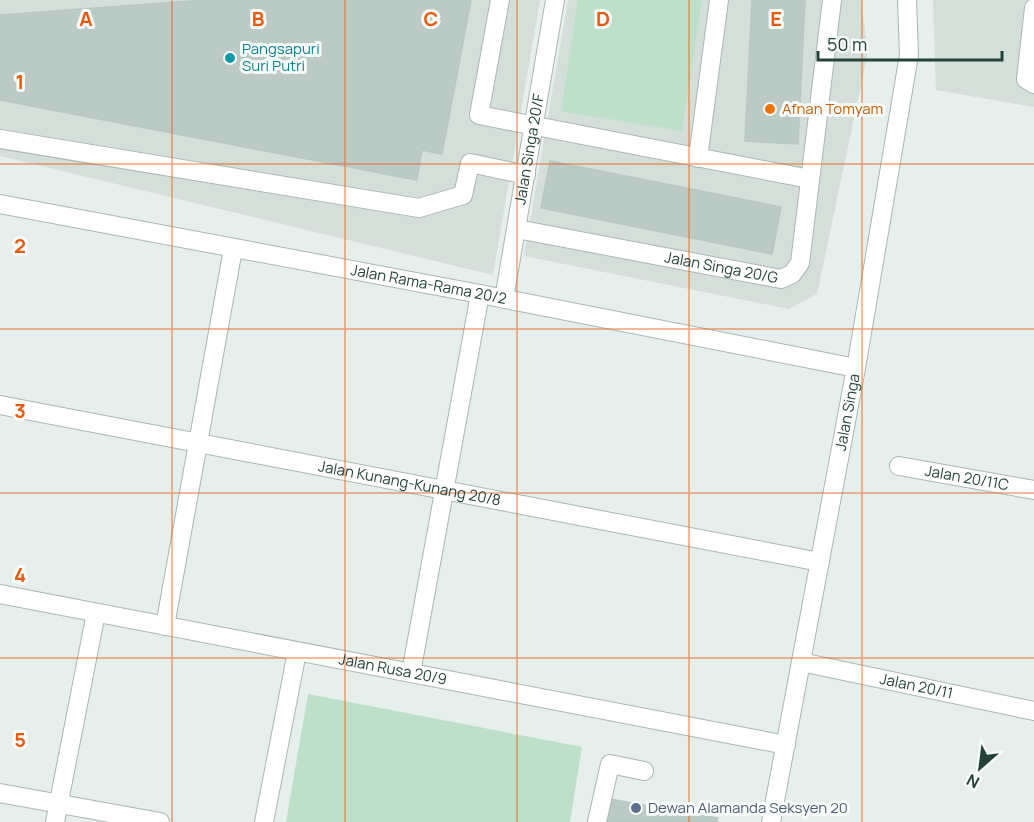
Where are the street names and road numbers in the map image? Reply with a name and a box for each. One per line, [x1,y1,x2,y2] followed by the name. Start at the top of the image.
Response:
[509,92,549,206] street label: Jalan Singa 20/F
[663,246,780,288] street label: Jalan Singa 20/G
[349,259,508,309] street label: Jalan Rama-Rama 20/2
[830,372,865,452] street label: Jalan Singa
[317,455,503,511] street label: Jalan Kunang-Kunang 20/8
[923,460,1011,495] street label: Jalan 20/11C
[337,648,449,690] street label: Jalan Rusa 20/9
[878,668,955,704] street label: Jalan 20/11

